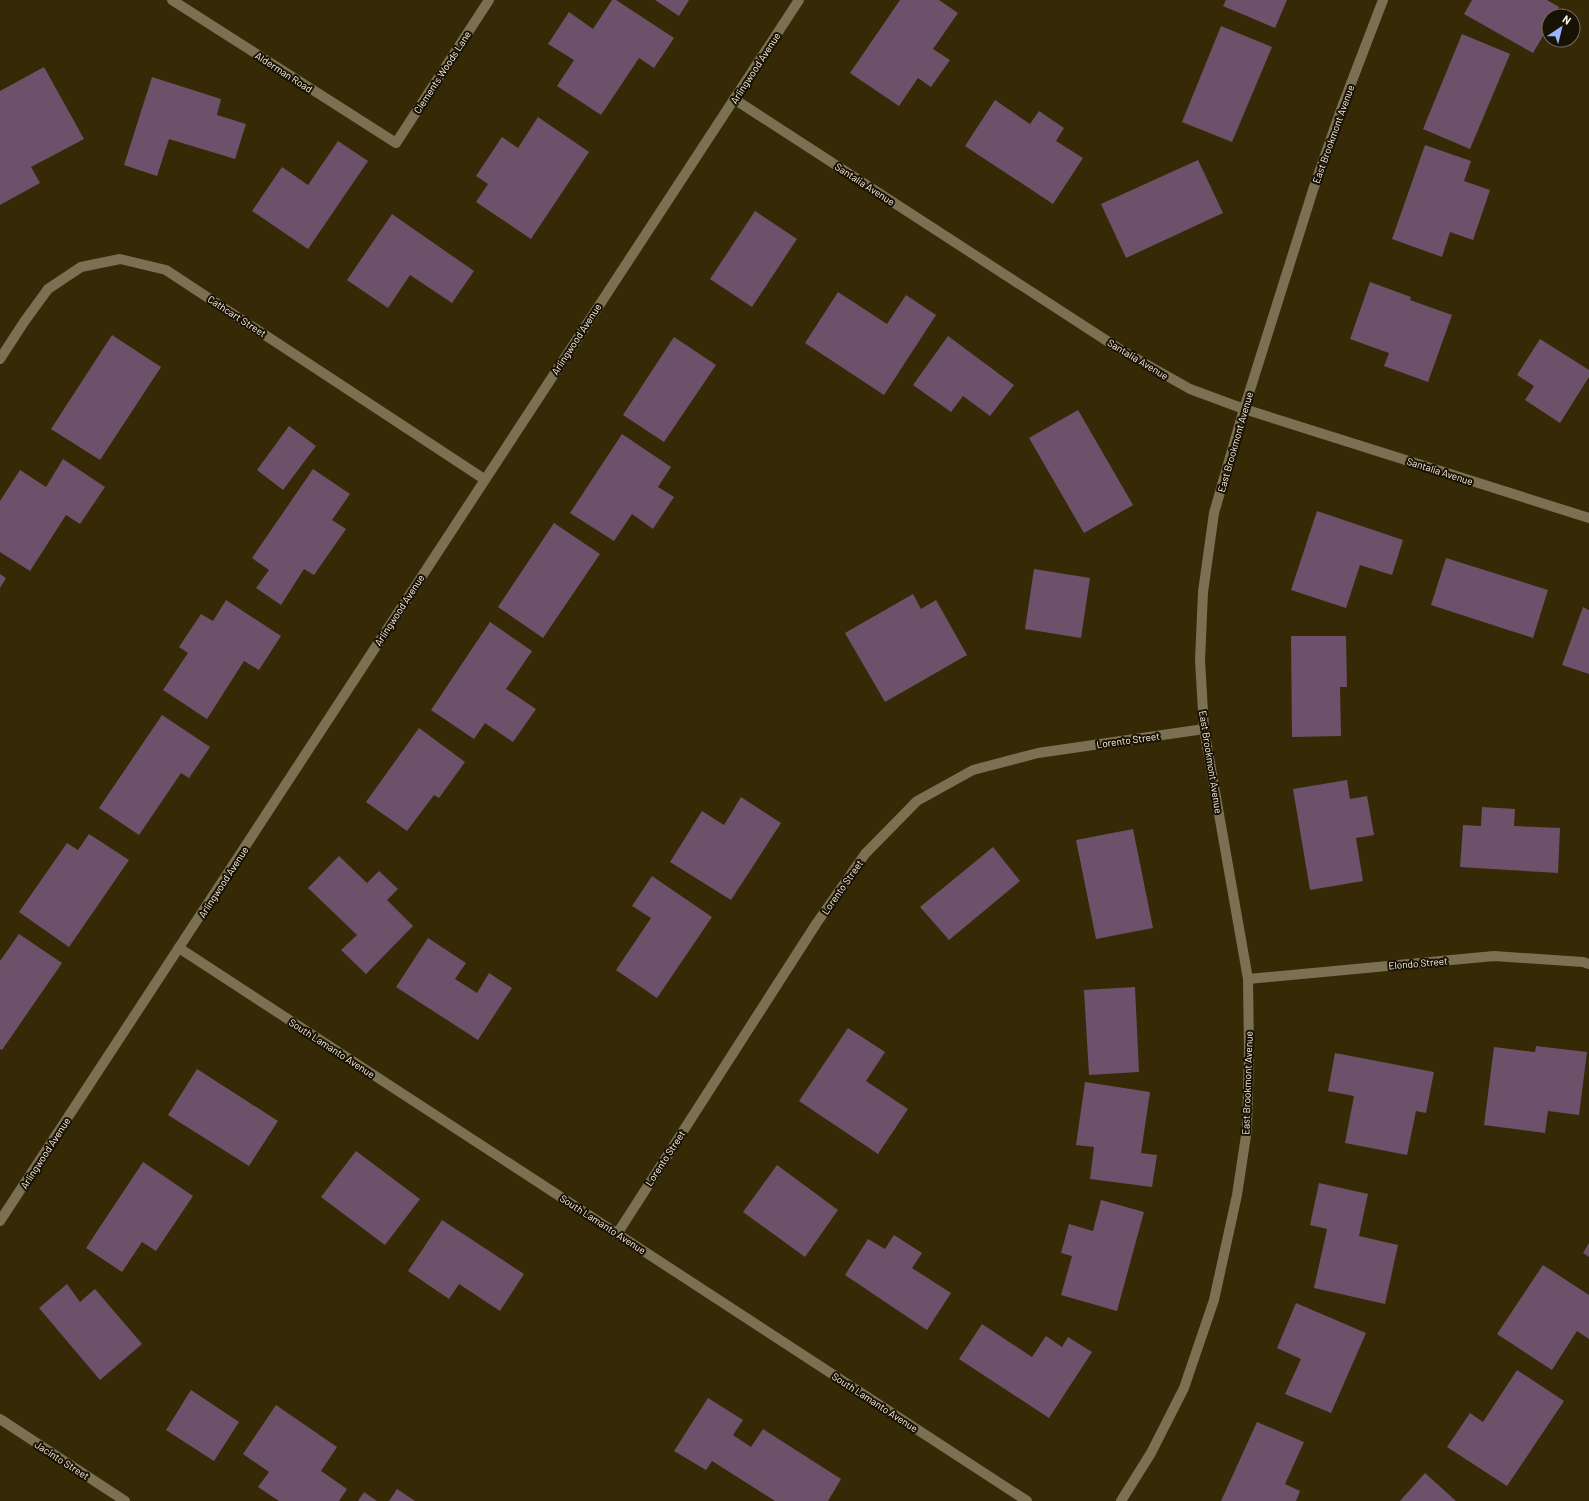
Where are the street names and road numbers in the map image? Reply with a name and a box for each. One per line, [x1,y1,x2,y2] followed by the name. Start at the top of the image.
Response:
[411,28,473,116] street label: Clements Woods Lane
[728,30,782,106] street label: Arlingwood Avenue
[253,49,315,95] street label: Alderman Road
[1310,83,1356,185] street label: East Brookmont Avenue
[833,160,897,208] street label: Santalia Avenue
[206,293,269,339] street label: Cathcart Street
[549,301,603,377] street label: Arlingwood Avenue
[1105,336,1171,382] street label: Santalia Avenue
[1215,390,1255,494] street label: East Brookmont Avenue
[1405,455,1475,487] street label: Santalia Avenue
[372,572,426,648] street label: Arlingwood Avenue
[1197,710,1225,814] street label: East Brookmont Avenue
[1096,730,1161,750] street label: Lorento Street
[196,844,250,920] street label: Arlingwood Avenue
[819,857,865,917] street label: Lorento Street
[1388,954,1448,972] street label: Elondo Street
[287,1016,377,1080] street label: South Lamanto Avenue
[1239,1031,1255,1135] street label: East Brookmont Avenue
[18,1115,72,1191] street label: Arlingwood Avenue
[643,1128,688,1188] street label: Lorento Street
[558,1192,648,1256] street label: South Lamanto Avenue
[830,1370,920,1434] street label: South Lamanto Avenue
[33,1438,92,1482] street label: Jacinto Street

